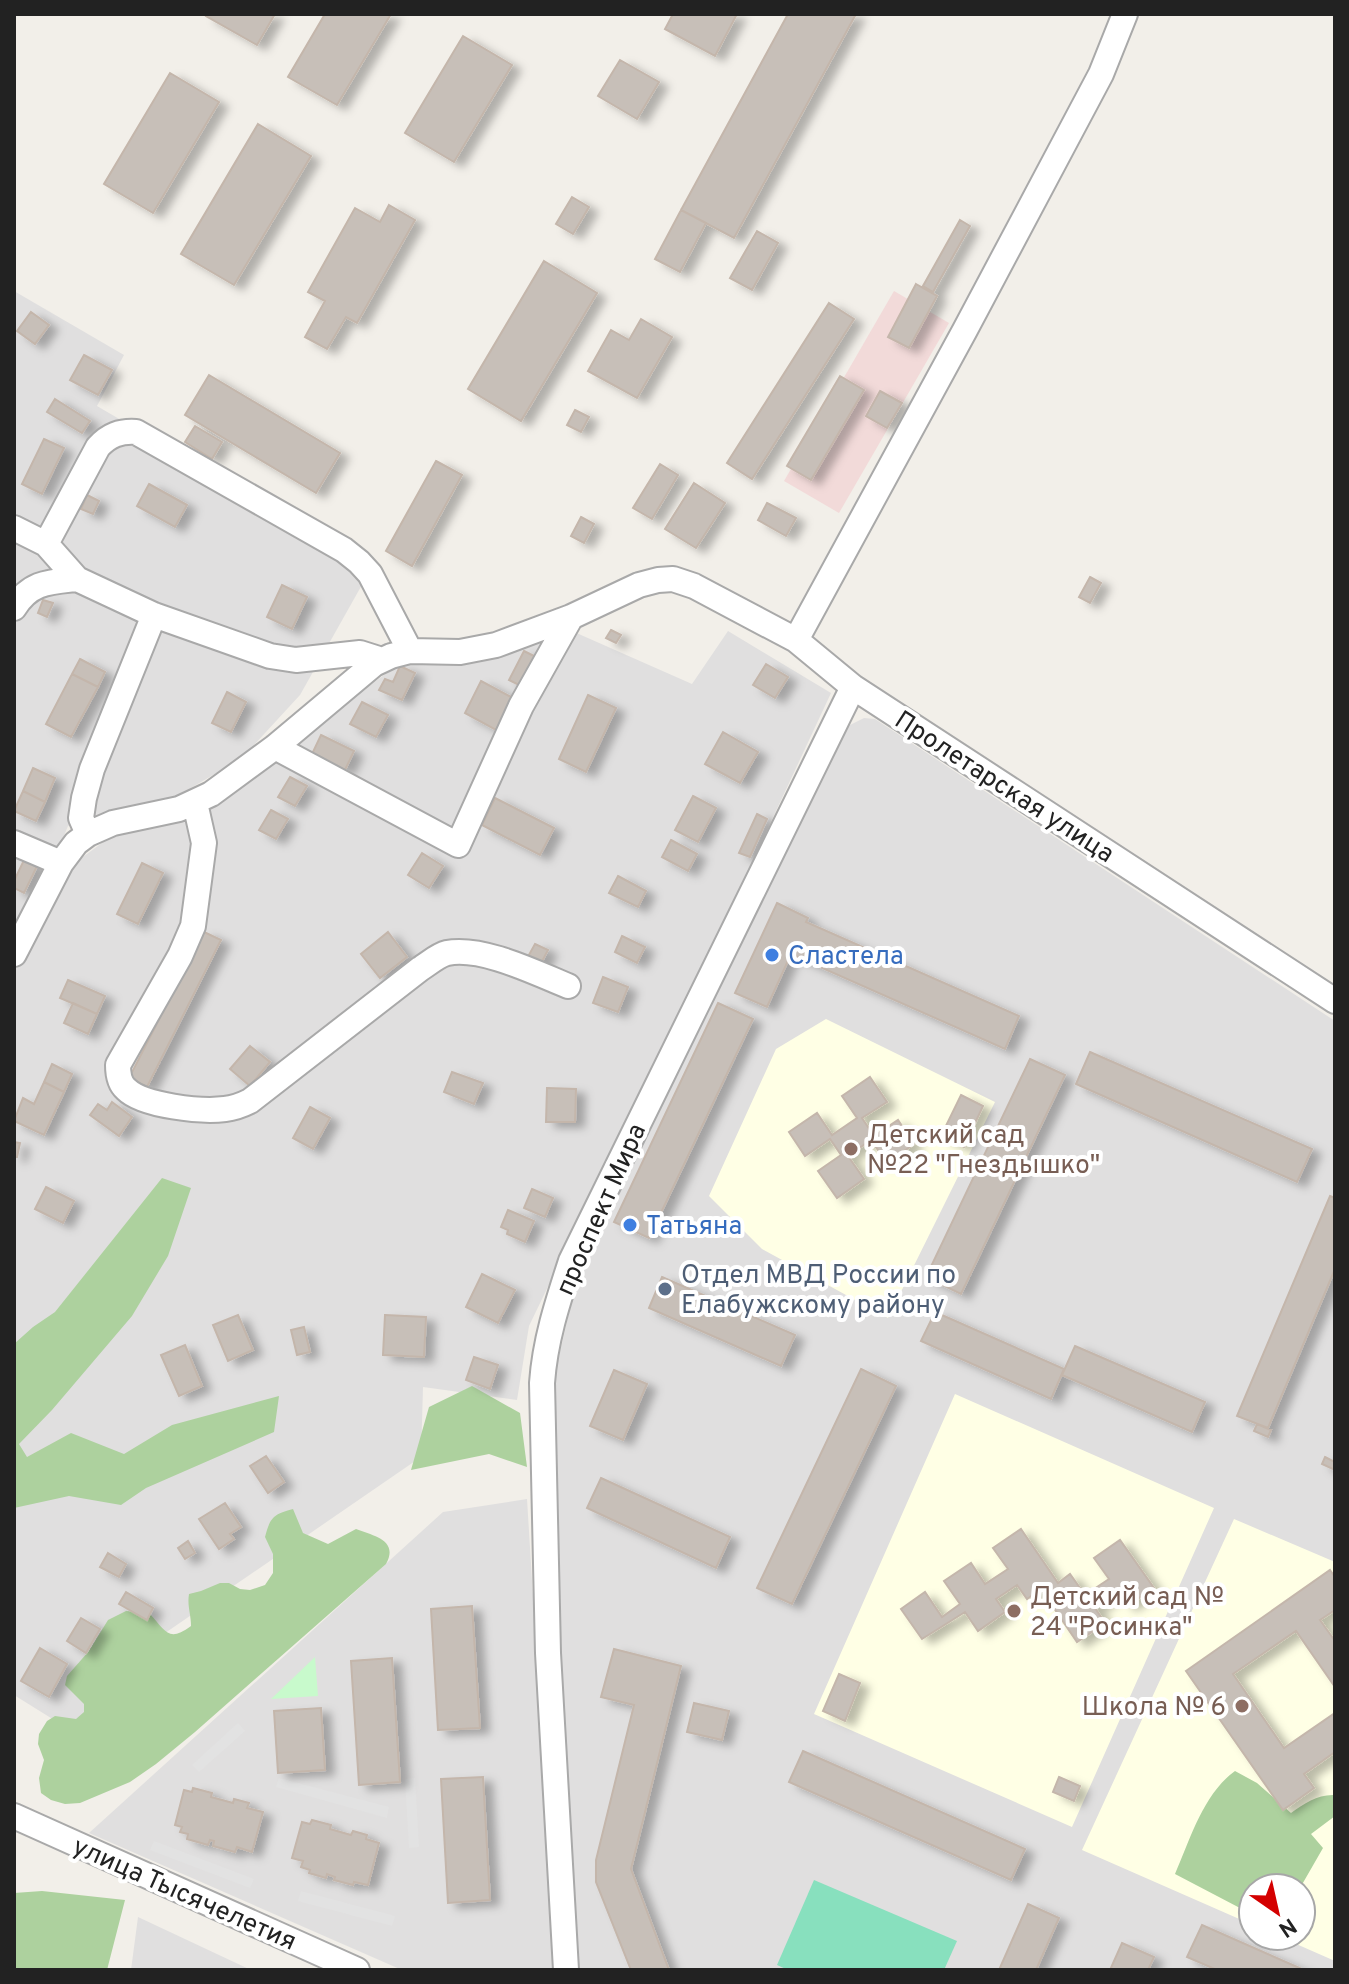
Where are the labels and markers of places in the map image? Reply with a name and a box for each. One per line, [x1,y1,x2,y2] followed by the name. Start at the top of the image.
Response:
[788,941,904,974] place label: Сластела
[763,946,781,964] marker: Сластела
[867,1120,1100,1183] place label: Детский сад №22 "Гнездышко"
[842,1140,860,1158] marker: Детский сад №22 "Гнездышко"
[646,1211,742,1244] place label: Татьяна
[621,1216,639,1234] marker: Татьяна
[681,1260,956,1323] place label: Отдел МВД России по Елабужскому району
[656,1280,674,1298] marker: Отдел МВД России по Елабужскому району
[1030,1582,1224,1645] place label: Детский сад № 24 "Росинка"
[1005,1602,1023,1620] marker: Детский сад № 24 "Росинка"
[1082,1692,1226,1725] place label: Школа № 6
[1233,1697,1251,1715] marker: Школа № 6

